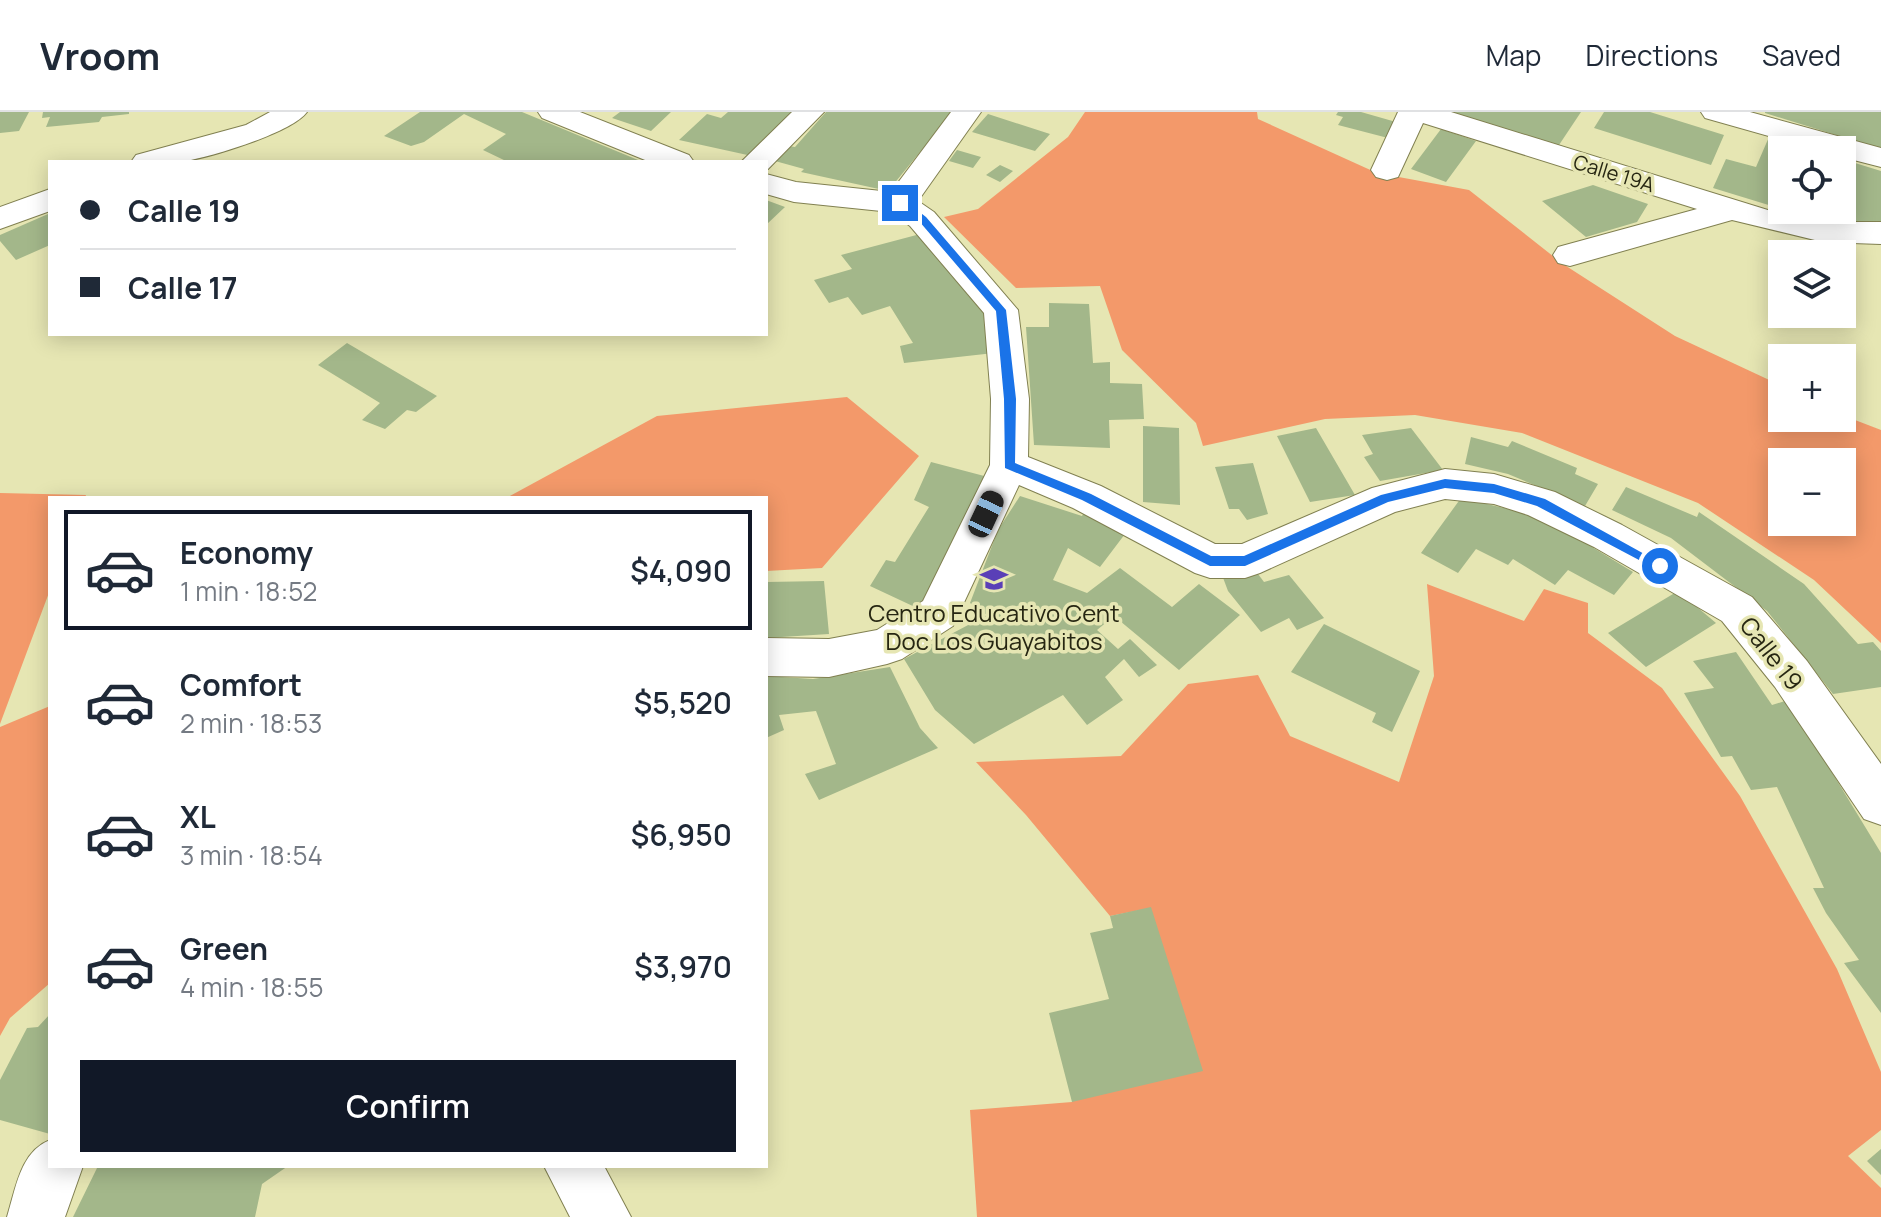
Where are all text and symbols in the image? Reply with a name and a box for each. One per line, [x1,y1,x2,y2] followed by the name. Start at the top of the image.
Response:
[40,29,160,81] text: Vroom
[1486,36,1541,74] text: Map
[1585,36,1718,74] text: Directions
[1762,36,1841,74] text: Saved
[1768,136,1856,536] map controls
[1768,136,1856,224] button: locate
[1570,148,1658,198] street label: Calle 19A
[882,185,918,221] route end
[128,190,240,231] text: Calle 19
[1768,240,1856,328] button: layers
[128,267,237,308] text: Calle 17
[1768,344,1856,432] button: +
[1768,448,1856,536] button: −
[965,487,1007,541] car
[180,532,313,573] text: Economy
[84,534,156,606] icon: car
[1642,548,1678,584] route start
[630,550,732,591] text: $4,090
[979,564,1009,594] school or university icon: Centro Educativo Cent Doc Los Guayabitos
[180,573,317,609] text: 1 min · 18:52
[868,596,1120,657] place label: Centro Educativo Cent Doc Los Guayabitos
[1733,609,1811,697] street label: Calle 19
[180,664,302,705] text: Comfort
[84,666,156,738] icon: car
[634,682,732,723] text: $5,520
[180,705,322,741] text: 2 min · 18:53
[180,796,216,837] text: XL
[84,798,156,870] icon: car
[631,814,732,855] text: $6,950
[180,837,323,873] text: 3 min · 18:54
[180,928,268,969] text: Green
[84,930,156,1002] icon: car
[634,946,732,987] text: $3,970
[180,969,323,1005] text: 4 min · 18:55
[80,1060,736,1152] button: Confirm

